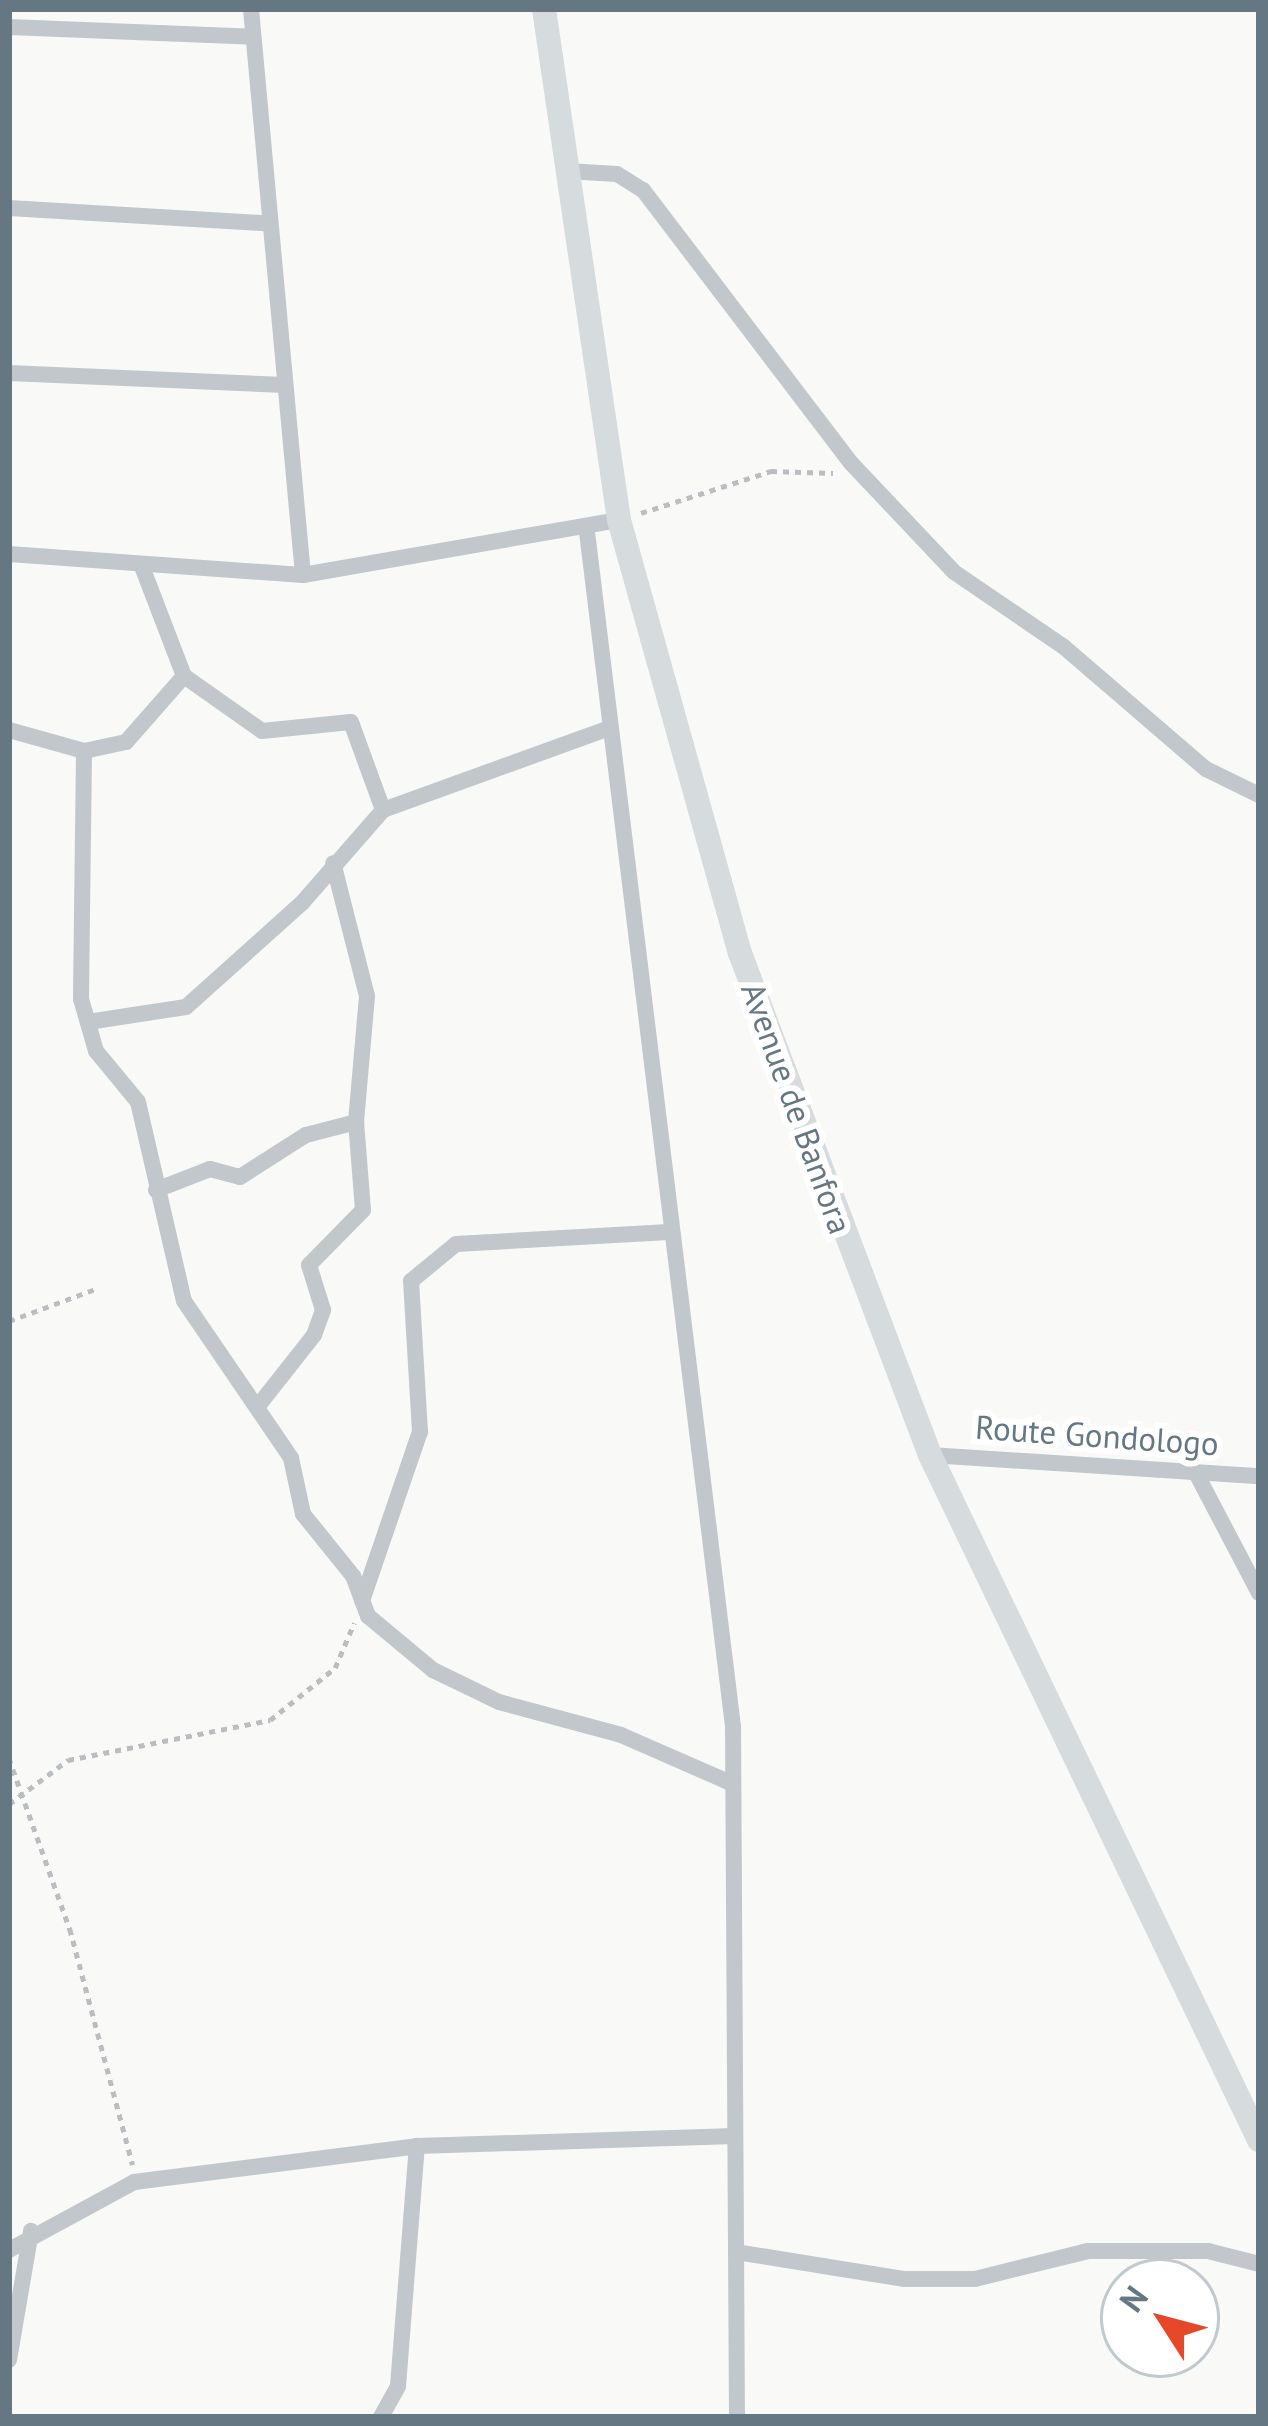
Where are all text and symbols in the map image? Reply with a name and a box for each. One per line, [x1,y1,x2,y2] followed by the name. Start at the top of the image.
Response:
[733,977,861,1239] street label: Avenue de Banfora
[974,1407,1220,1463] street label: Route Gondologo
[1100,2258,1220,2378] north arrow
[1109,2277,1157,2320] text: N

